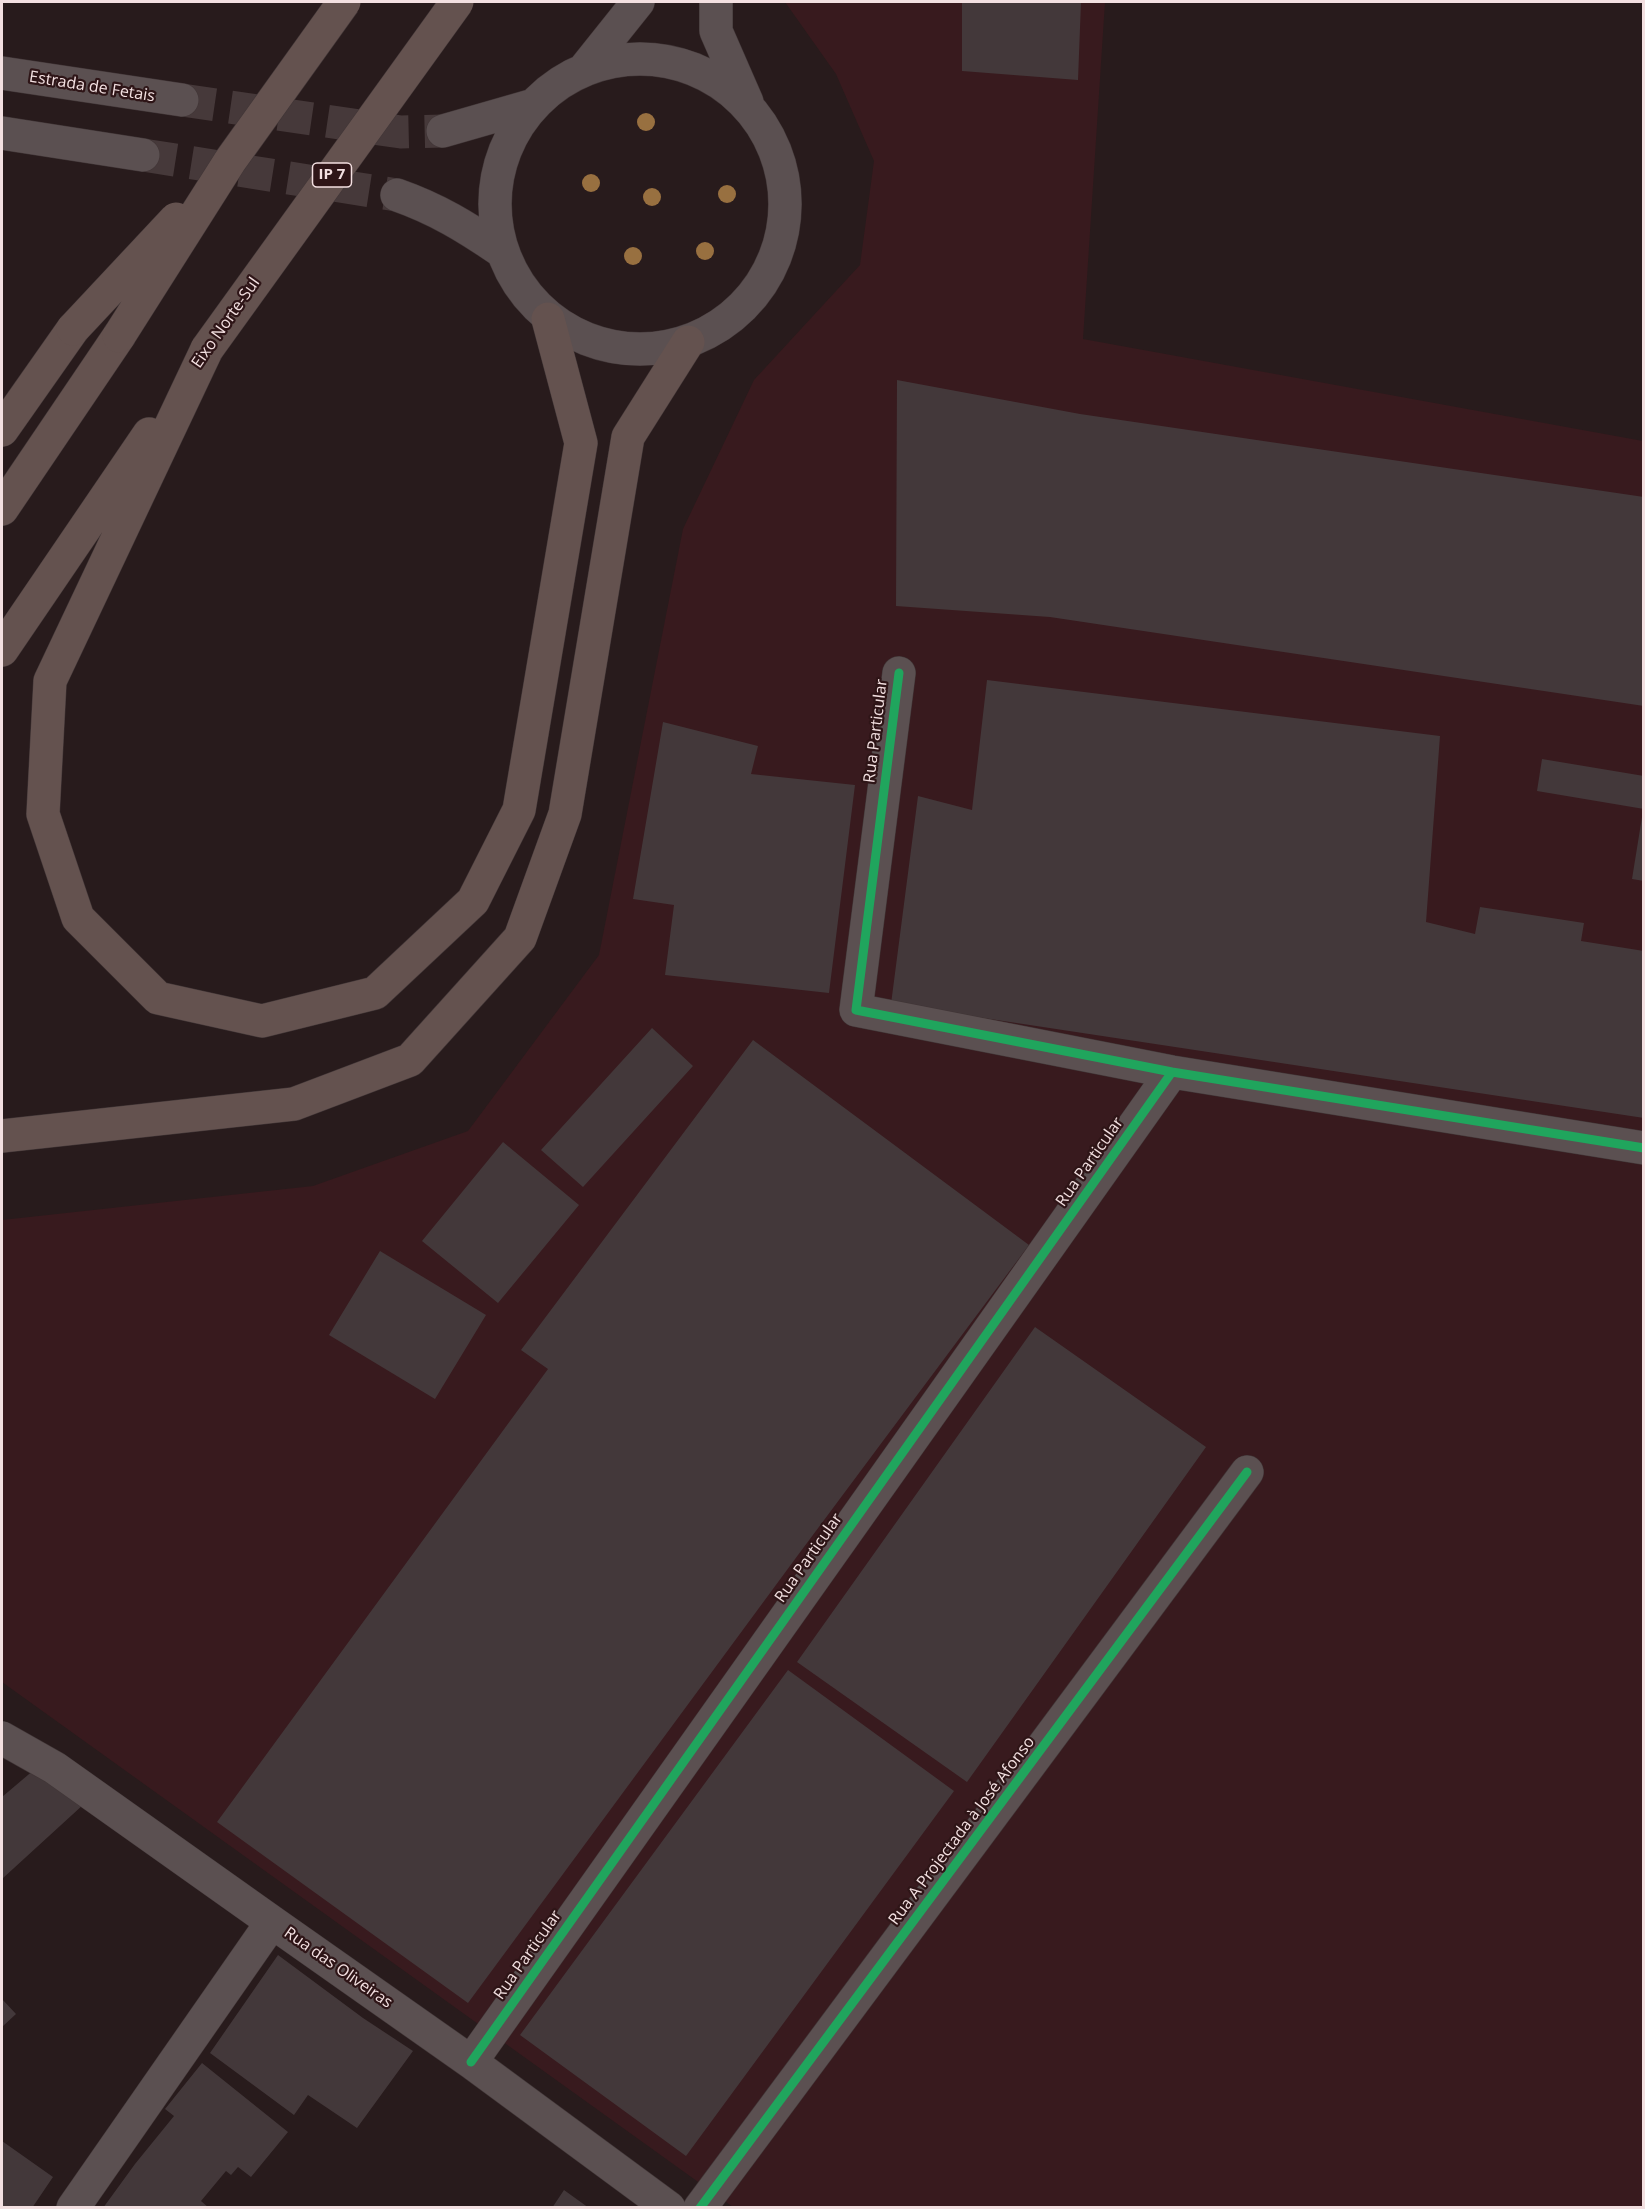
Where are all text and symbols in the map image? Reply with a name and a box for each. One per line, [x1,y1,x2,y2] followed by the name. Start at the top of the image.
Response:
[28,68,156,106] street label: Estrada de Fetais
[312,163,352,187] road number: IP 7
[188,274,264,372] street label: Eixo Norte-Sul
[860,678,892,784] street label: Rua Particular
[1052,1114,1128,1210] street label: Rua Particular
[771,1510,847,1606] street label: Rua Particular
[885,1733,1039,1929] street label: Rua A Projectada à José Afonso
[490,1907,566,2003] street label: Rua Particular
[280,1923,396,2013] street label: Rua das Oliveiras

